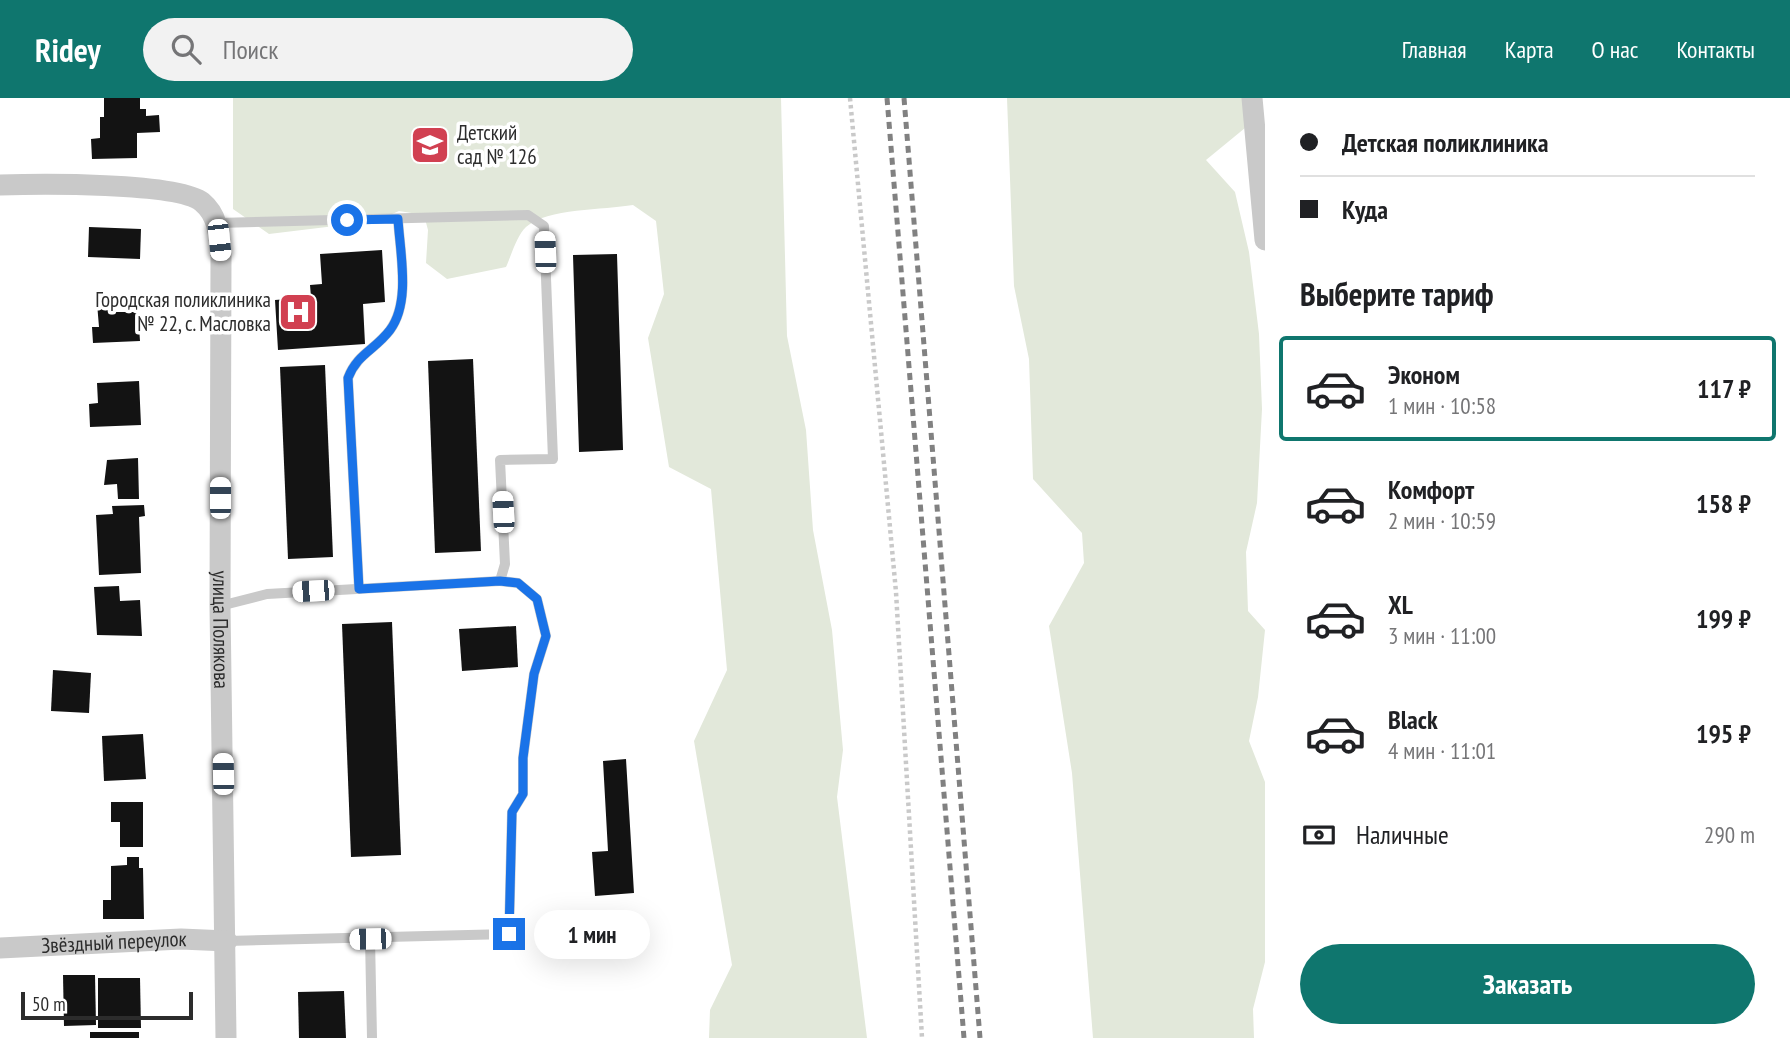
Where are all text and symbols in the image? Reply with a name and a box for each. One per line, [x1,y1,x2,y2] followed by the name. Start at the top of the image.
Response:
[143,18,633,81] search box
[35,28,101,71] text: Ridey
[167,30,205,68] icon: search
[223,33,278,66] text: Поиск
[1402,34,1467,65] text: Главная
[1505,34,1554,65] text: Карта
[1592,34,1638,65] text: О нас
[1676,34,1755,65] text: Контакты
[457,119,537,170] place label: Детский сад № 126
[409,124,451,166] school or university icon: Детский сад № 126
[1342,126,1548,159] text: Детская поликлиника
[1342,193,1388,226] text: Куда
[331,204,363,236] route start
[207,218,232,262] car
[534,231,557,273] car
[1300,273,1494,315] text: Выберите тариф
[95,286,271,337] place label: Городская поликлиника № 22, с. Масловка
[277,291,319,333] hospital icon: Городская поликлиника № 22, с. Масловка
[1304,357,1367,420] icon: car
[1388,358,1460,391] text: Эконом
[1697,372,1751,405] text: 117 ₽
[1388,391,1496,420] text: 1 мин · 10:58
[1304,472,1367,535] icon: car
[1388,473,1474,506] text: Комфорт
[210,477,231,519] car
[1696,487,1751,520] text: 158 ₽
[492,490,515,534] car
[1388,506,1496,535] text: 2 мин · 10:59
[207,571,235,689] street label: улица Полякова
[292,579,335,603] car
[1304,587,1367,650] icon: car
[1388,588,1413,621] text: XL
[1696,602,1751,635] text: 199 ₽
[1388,621,1496,650] text: 3 мин · 11:00
[1304,702,1367,765] icon: car
[1388,703,1438,736] text: Black
[1696,717,1751,750] text: 195 ₽
[1388,736,1496,765] text: 4 мин · 11:01
[213,753,234,795] car
[1300,816,1338,854] icon: cash
[1356,818,1449,851] text: Наличные
[1704,820,1755,849] text: 290 m
[534,910,649,958] callout: 1 мин
[493,918,525,950] route end
[567,920,617,949] text: 1 мин
[40,925,187,959] street label: Звёздный переулок
[349,928,392,950] car
[1300,944,1755,1024] button: Заказать
[21,989,192,1021] scale bar
[32,992,66,1016] text: 50 m

